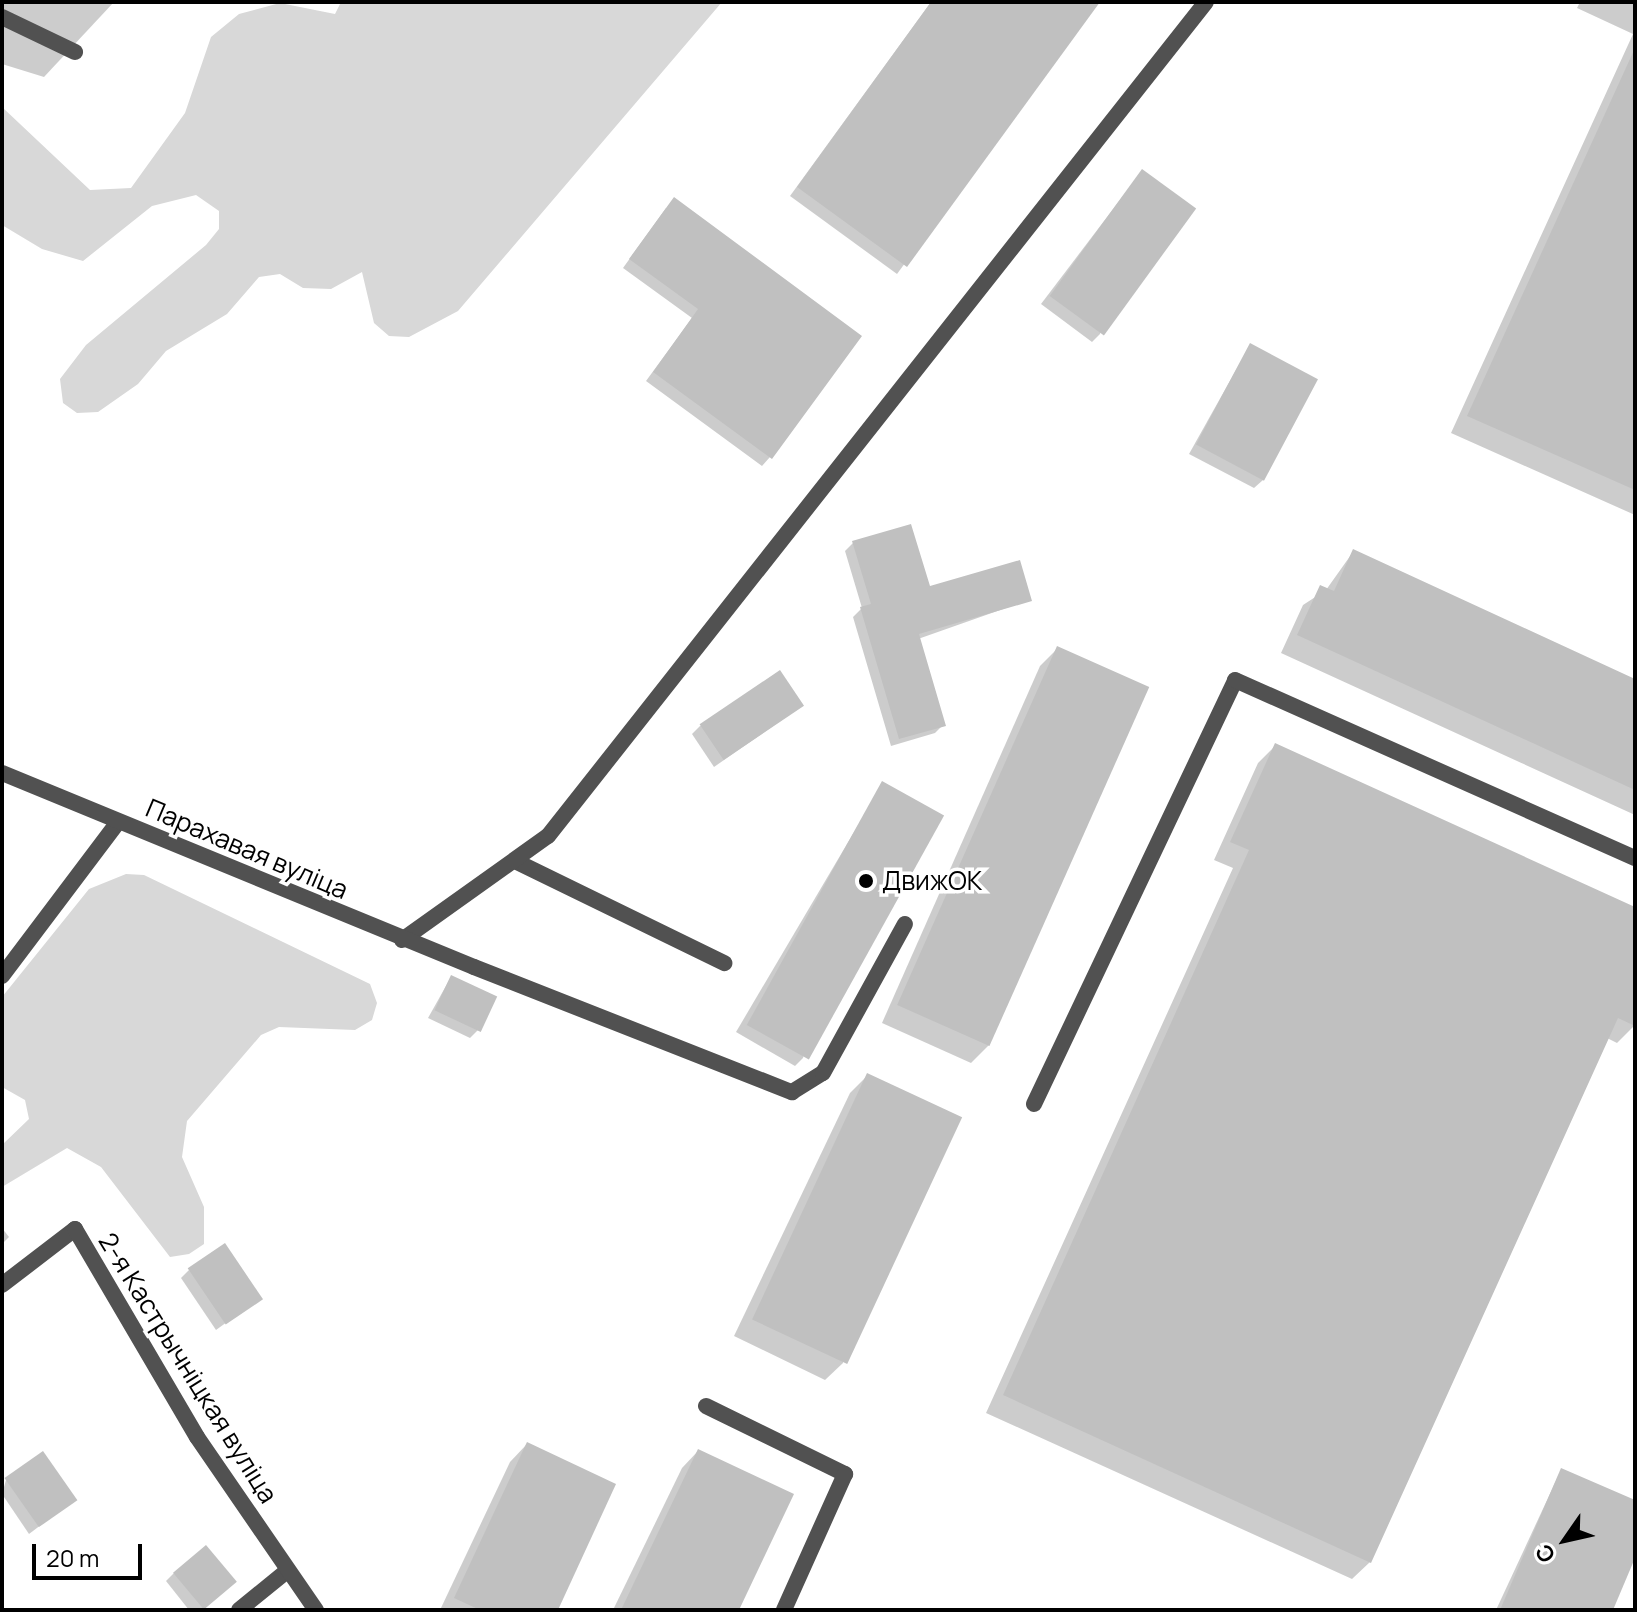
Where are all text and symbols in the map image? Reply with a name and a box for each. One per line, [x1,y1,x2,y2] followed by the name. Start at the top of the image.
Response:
[141,792,353,906] street label: Парахавая вуліца
[882,865,982,897] place label: ДвижОК
[857,872,875,890] marker: ДвижОК
[92,1227,284,1509] street label: 2-я Кастрычніцкая вуліца
[1525,1500,1605,1580] north arrow
[36,1528,146,1578] scale bar
[1528,1538,1562,1569] text: С
[46,1541,99,1574] text: 20 m

